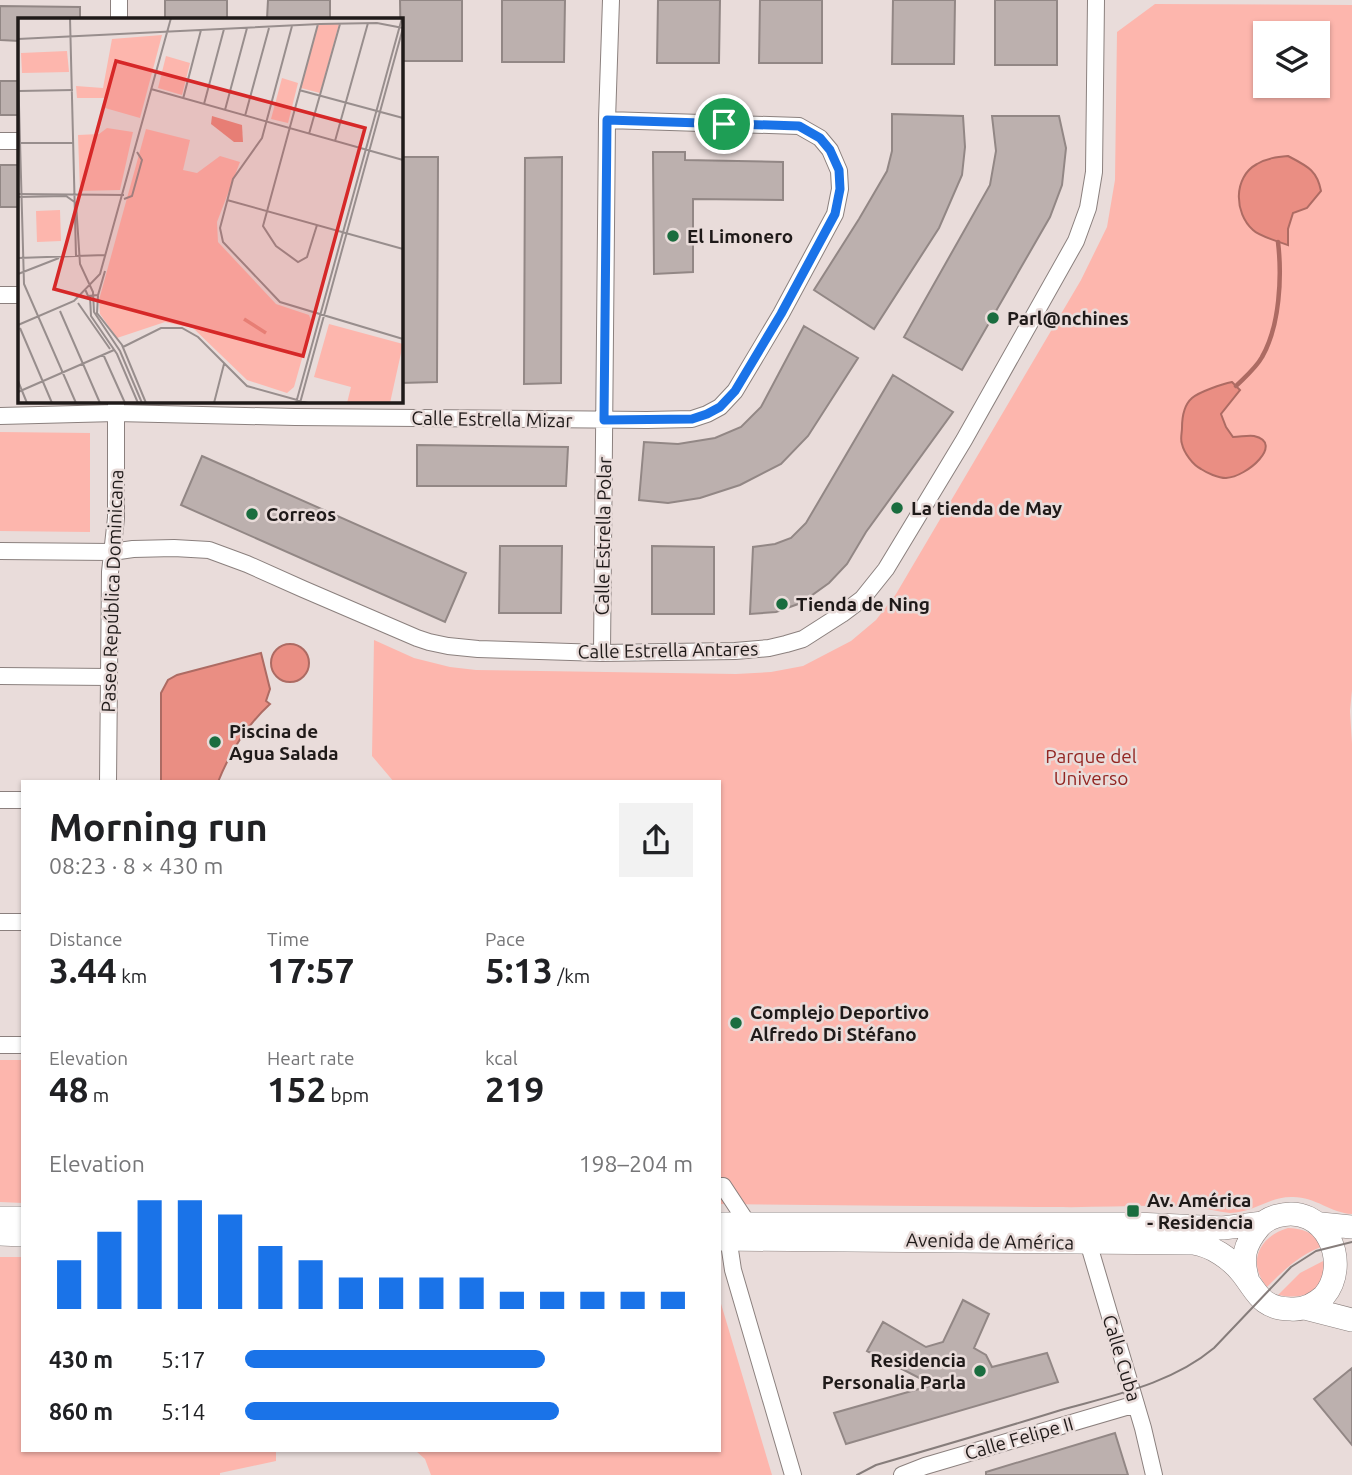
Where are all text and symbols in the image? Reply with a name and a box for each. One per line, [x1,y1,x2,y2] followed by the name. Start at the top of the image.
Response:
[18,18,402,402] inset map
[1253,21,1330,98] map controls
[1253,21,1330,98] button: layers
[694,94,754,154] pin
[705,105,743,143] icon: arrive
[687,225,793,247] place label: El Limonero
[665,228,681,244] marker: El Limonero
[1007,307,1129,329] place label: Parl@nchines
[985,310,1001,326] marker: Parl@nchines
[411,407,573,431] street label: Calle Estrella Mizar
[591,456,615,616] street label: Calle Estrella Polar
[97,469,127,713] street label: Paseo República Dominicana
[911,497,1062,519] place label: La tienda de May
[889,500,905,516] marker: La tienda de May
[266,503,336,525] place label: Correos
[244,506,260,522] marker: Correos
[796,593,930,615] place label: Tienda de Ning
[774,596,790,612] marker: Tienda de Ning
[577,637,759,663] street label: Calle Estrella Antares
[229,720,339,764] place label: Piscina de Agua Salada
[207,734,223,750] marker: Piscina de Agua Salada
[1045,745,1137,789] park label: Parque del Universo
[619,803,693,877] button: share
[49,806,268,848] text: Morning run
[49,853,223,878] text: 08:23 · 8 × 430 m
[49,928,123,950] text: Distance
[267,928,309,950] text: Time
[485,928,525,950] text: Pace
[49,950,117,990] text: 3.44
[267,950,355,990] text: 17:57
[485,950,553,990] text: 5:13
[117,965,147,987] text: km
[553,965,590,987] text: /km
[750,1001,929,1045] place label: Complejo Deportivo Alfredo Di Stéfano
[728,1015,744,1031] marker: Complejo Deportivo Alfredo Di Stéfano
[49,1047,128,1069] text: Elevation
[267,1047,354,1069] text: Heart rate
[485,1047,518,1069] text: kcal
[49,1069,88,1109] text: 48
[267,1069,326,1109] text: 152
[485,1069,544,1109] text: 219
[88,1084,109,1106] text: m
[326,1084,369,1106] text: bpm
[49,1151,145,1176] text: Elevation
[579,1151,693,1176] text: 198–204 m
[1147,1189,1253,1233] place label: Av. América - Residencia
[1125,1203,1141,1219] marker: Av. América - Residencia
[906,1229,1074,1253] street label: Avenida de América
[1098,1312,1146,1404] street label: Calle Cuba
[49,1347,113,1372] text: 430 m
[161,1347,206,1372] text: 5:17
[822,1349,966,1393] place label: Residencia Personalia Parla
[972,1363,988,1379] marker: Residencia Personalia Parla
[49,1399,113,1424] text: 860 m
[161,1399,206,1424] text: 5:14
[962,1412,1076,1464] street label: Calle Felipe II

